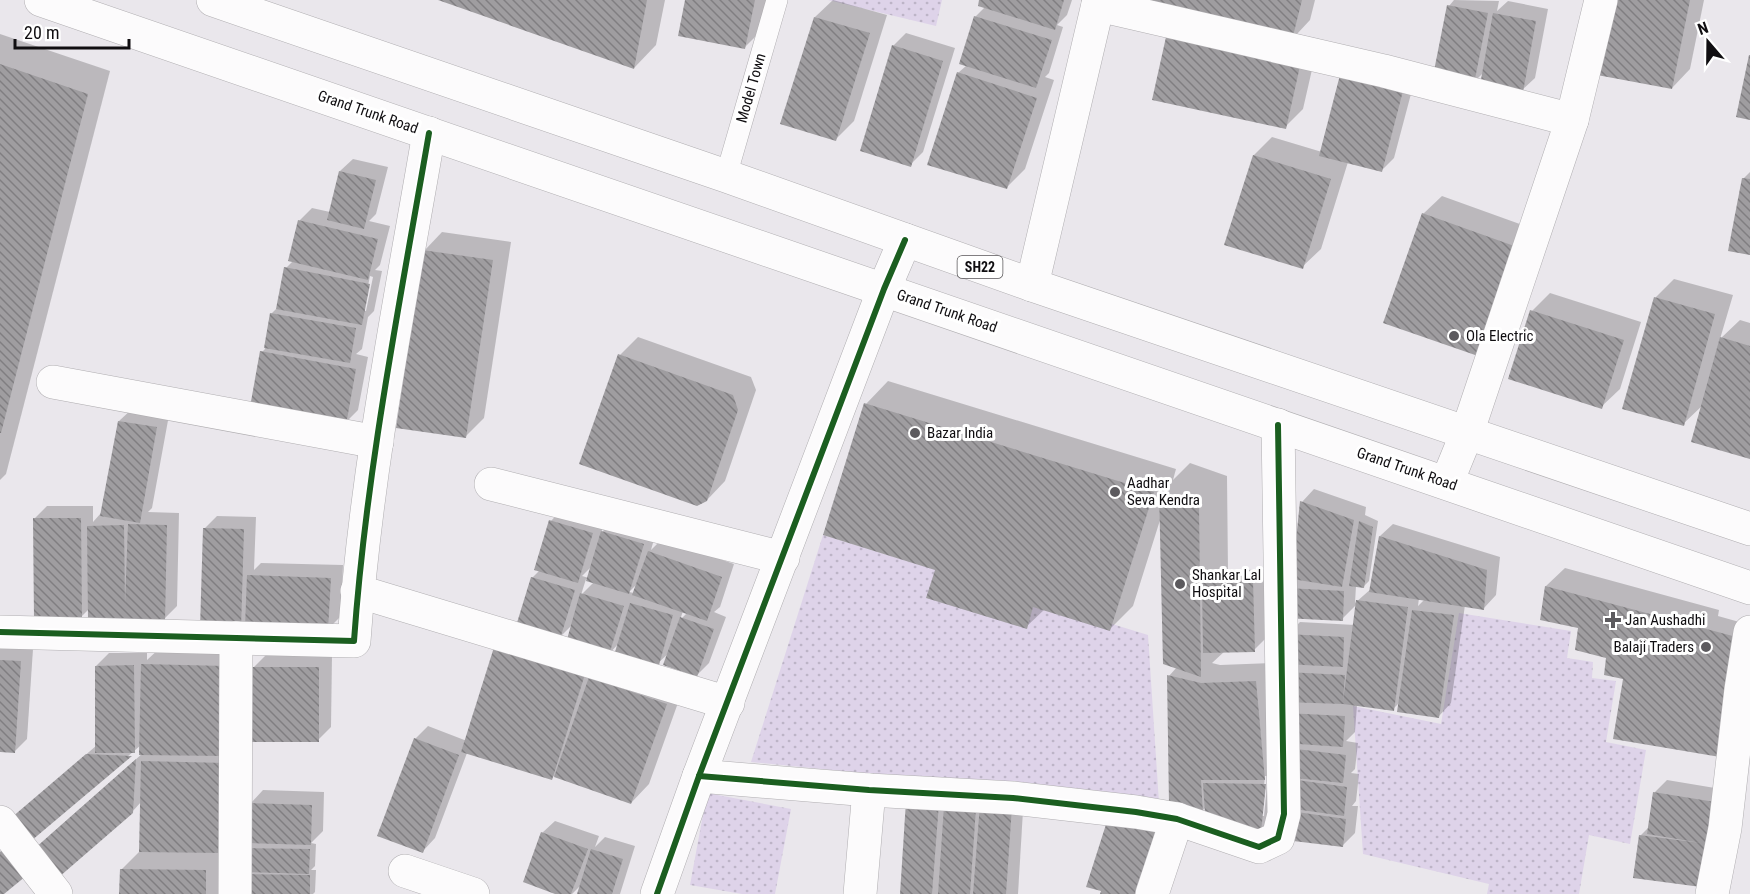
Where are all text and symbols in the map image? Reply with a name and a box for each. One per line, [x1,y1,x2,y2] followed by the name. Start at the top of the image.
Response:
[15,12,129,50] scale bar
[1678,12,1738,72] north arrow
[1695,18,1711,39] text: N
[24,22,59,43] text: 20 m
[732,51,770,125] street label: Model Town
[315,86,421,138] street label: Grand Trunk Road
[958,256,1002,278] road number: SH22
[894,285,1000,337] street label: Grand Trunk Road
[1466,327,1533,345] place label: Ola Electric
[1447,329,1461,343] marker: Ola Electric
[927,424,993,442] place label: Bazar India
[908,426,922,440] marker: Bazar India
[1354,443,1460,495] street label: Grand Trunk Road
[1127,474,1200,509] place label: Aadhar Seva Kendra
[1108,485,1122,499] marker: Aadhar Seva Kendra
[1192,566,1261,601] place label: Shankar Lal Hospital
[1173,577,1187,591] marker: Shankar Lal Hospital
[1625,611,1705,629] place label: Jan Aushadhi
[1606,613,1620,627] marker: Jan Aushadhi
[1613,638,1694,656] place label: Balaji Traders
[1699,640,1713,654] marker: Balaji Traders

